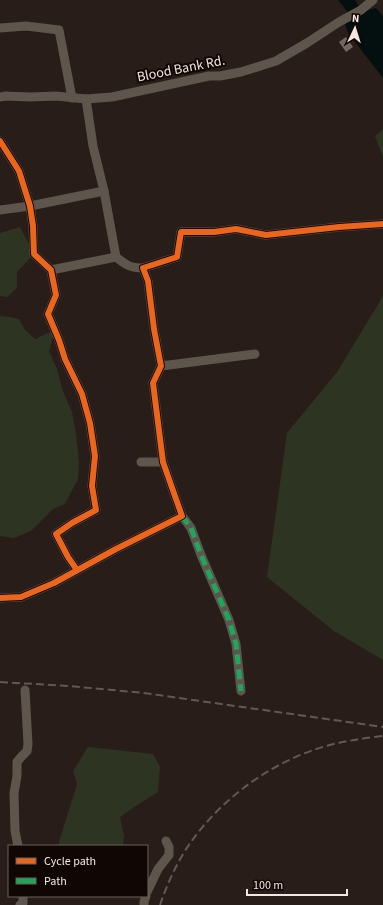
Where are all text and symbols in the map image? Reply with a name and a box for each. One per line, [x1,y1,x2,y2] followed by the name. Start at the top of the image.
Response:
[335,8,375,48] north arrow
[351,11,360,26] text: N
[135,51,227,87] street label: Blood Bank Rd.
[8,845,148,897] legend
[44,853,96,870] text: Cycle path
[247,871,347,897] scale bar
[44,873,67,890] text: Path
[253,877,283,894] text: 100 m

